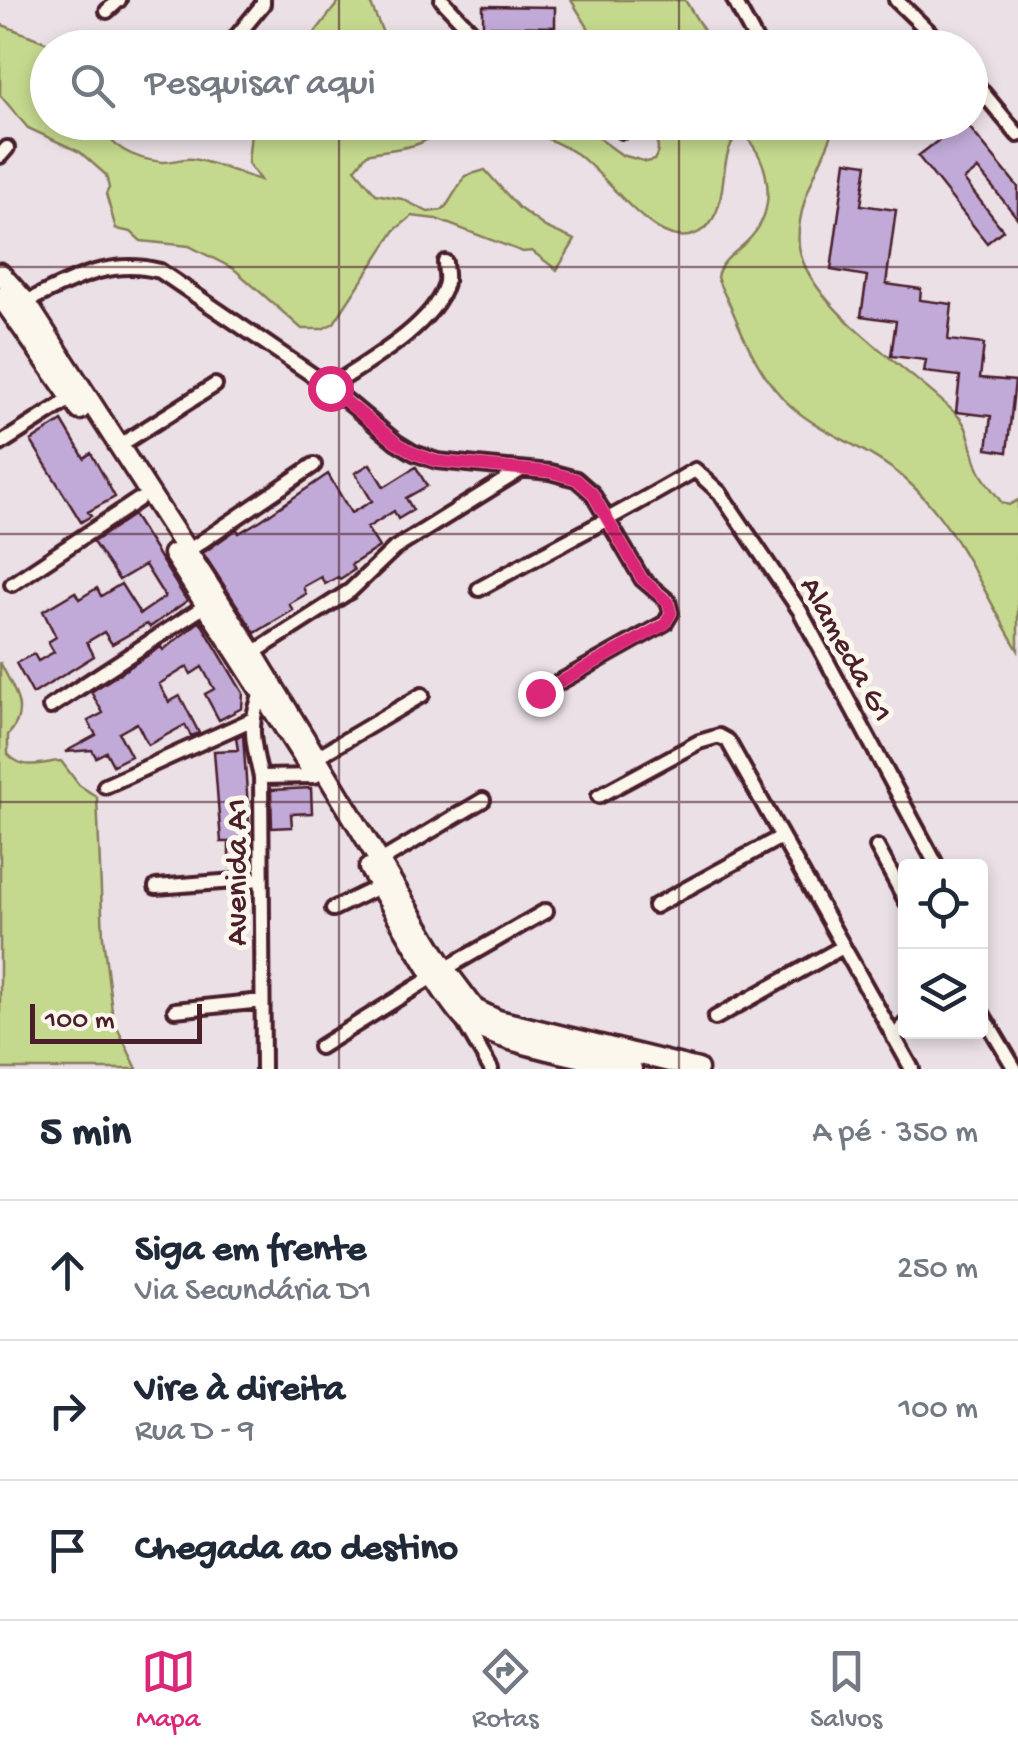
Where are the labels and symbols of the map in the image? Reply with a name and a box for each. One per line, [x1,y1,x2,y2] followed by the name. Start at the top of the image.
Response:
[308,366,354,412] route start
[789,571,900,730] street label: Alameda G1
[518,671,564,717] route end
[220,798,258,946] street label: Avenida A1
[30,999,202,1044] scale bar

